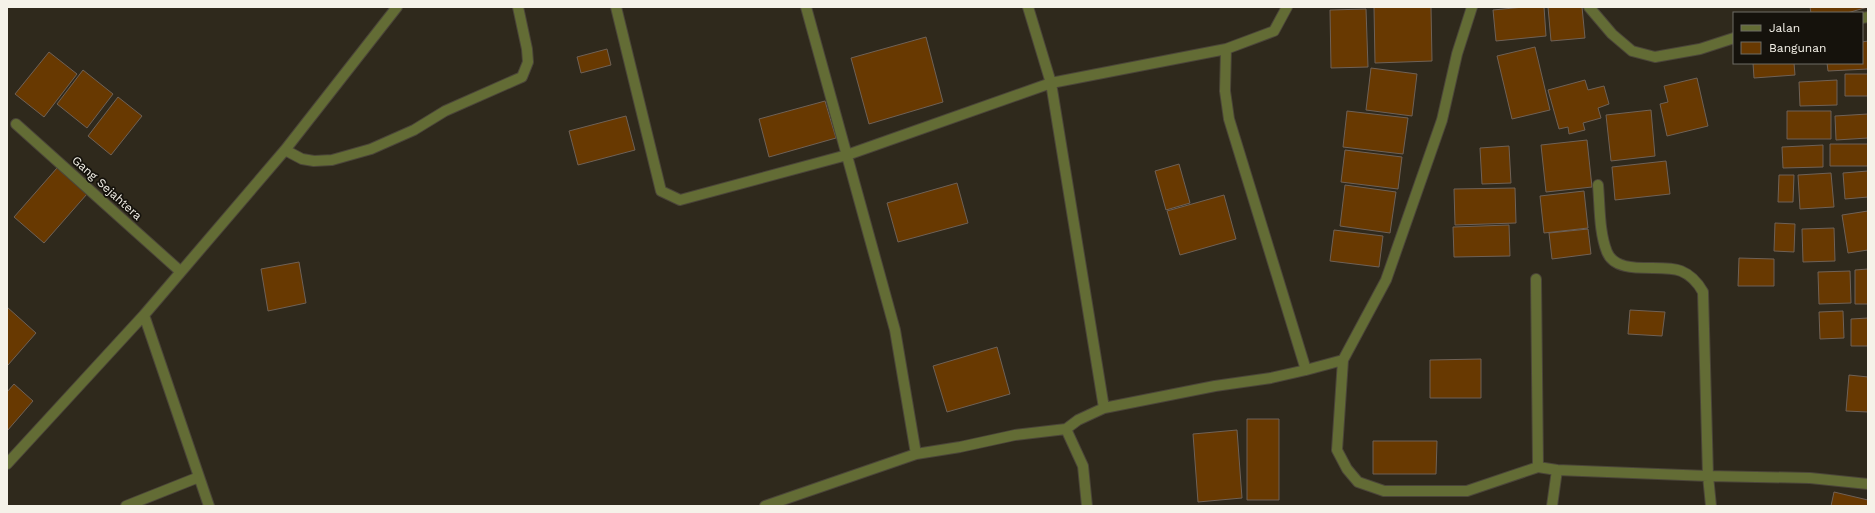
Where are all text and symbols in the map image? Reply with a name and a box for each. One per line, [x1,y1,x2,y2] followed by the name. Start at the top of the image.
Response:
[1733,12,1863,64] legend
[1769,21,1800,35] text: Jalan
[1769,41,1827,55] text: Bangunan
[69,153,145,223] street label: Gang Sejahtera

